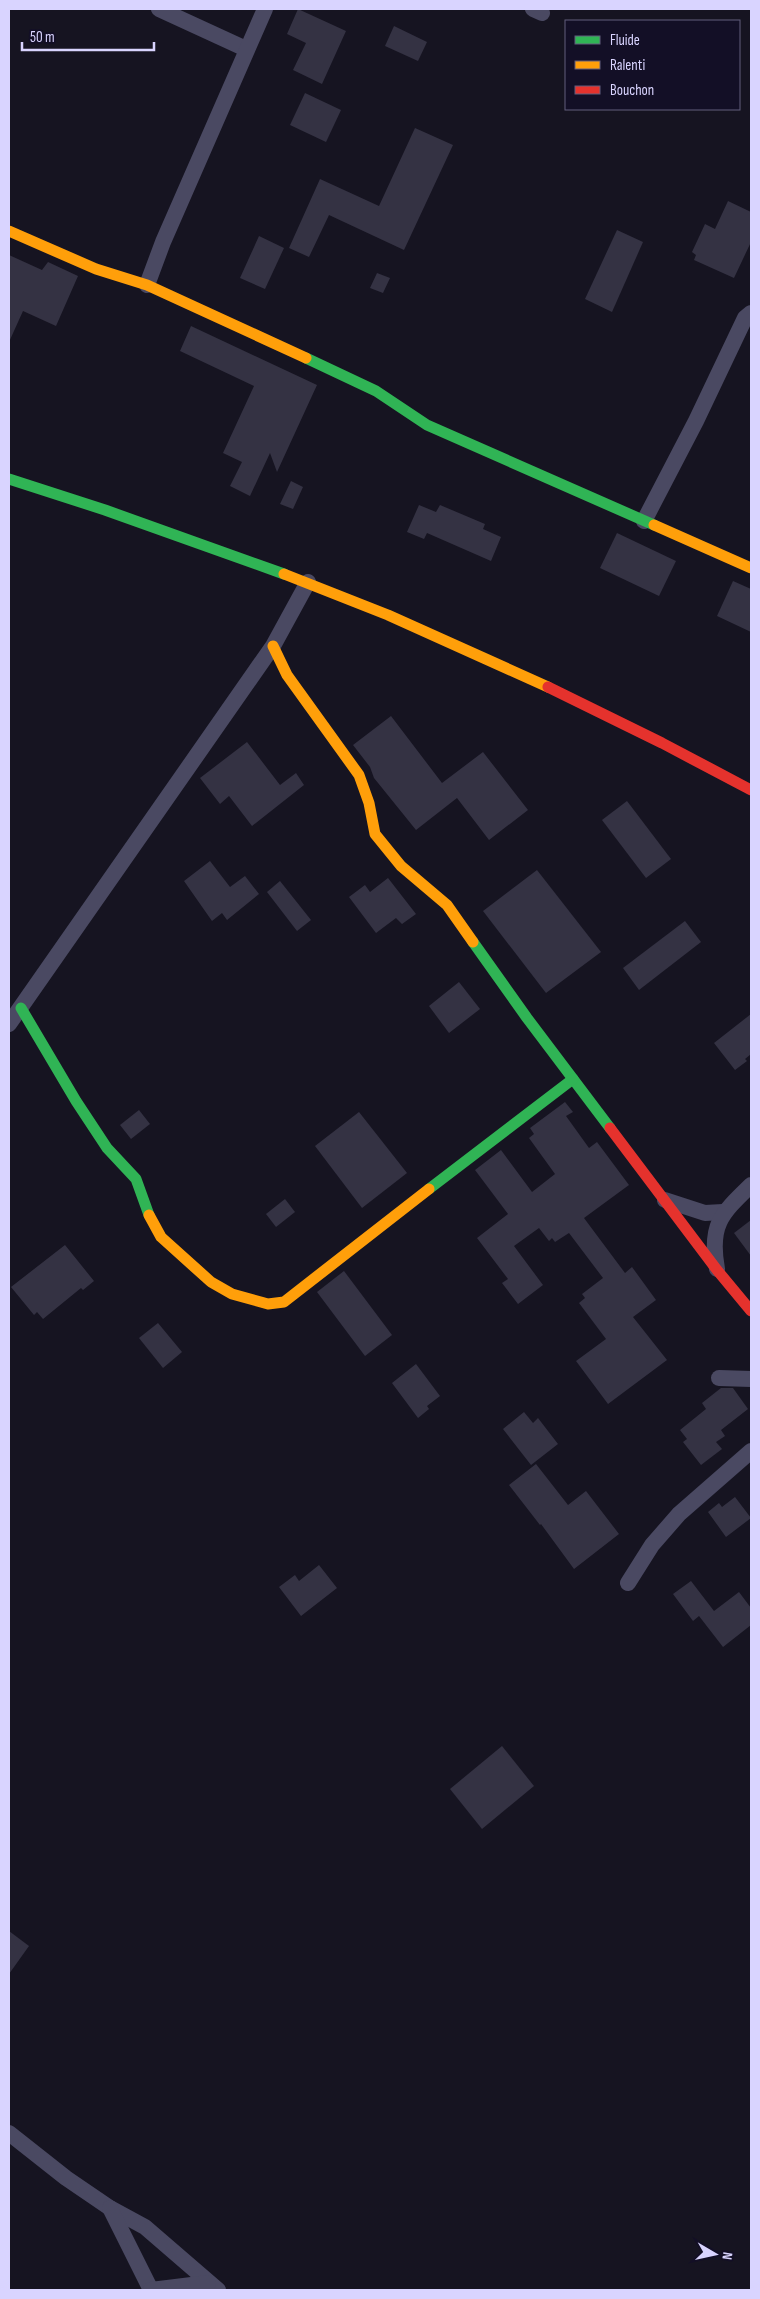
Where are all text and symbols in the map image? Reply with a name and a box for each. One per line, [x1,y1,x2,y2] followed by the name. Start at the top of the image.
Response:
[22,20,155,52] scale bar
[565,20,740,110] legend
[30,28,55,47] text: 50 m
[610,31,640,50] text: Fluide
[610,56,645,75] text: Ralenti
[610,81,654,100] text: Bouchon
[690,2229,740,2279] north arrow
[718,2251,736,2261] text: N

